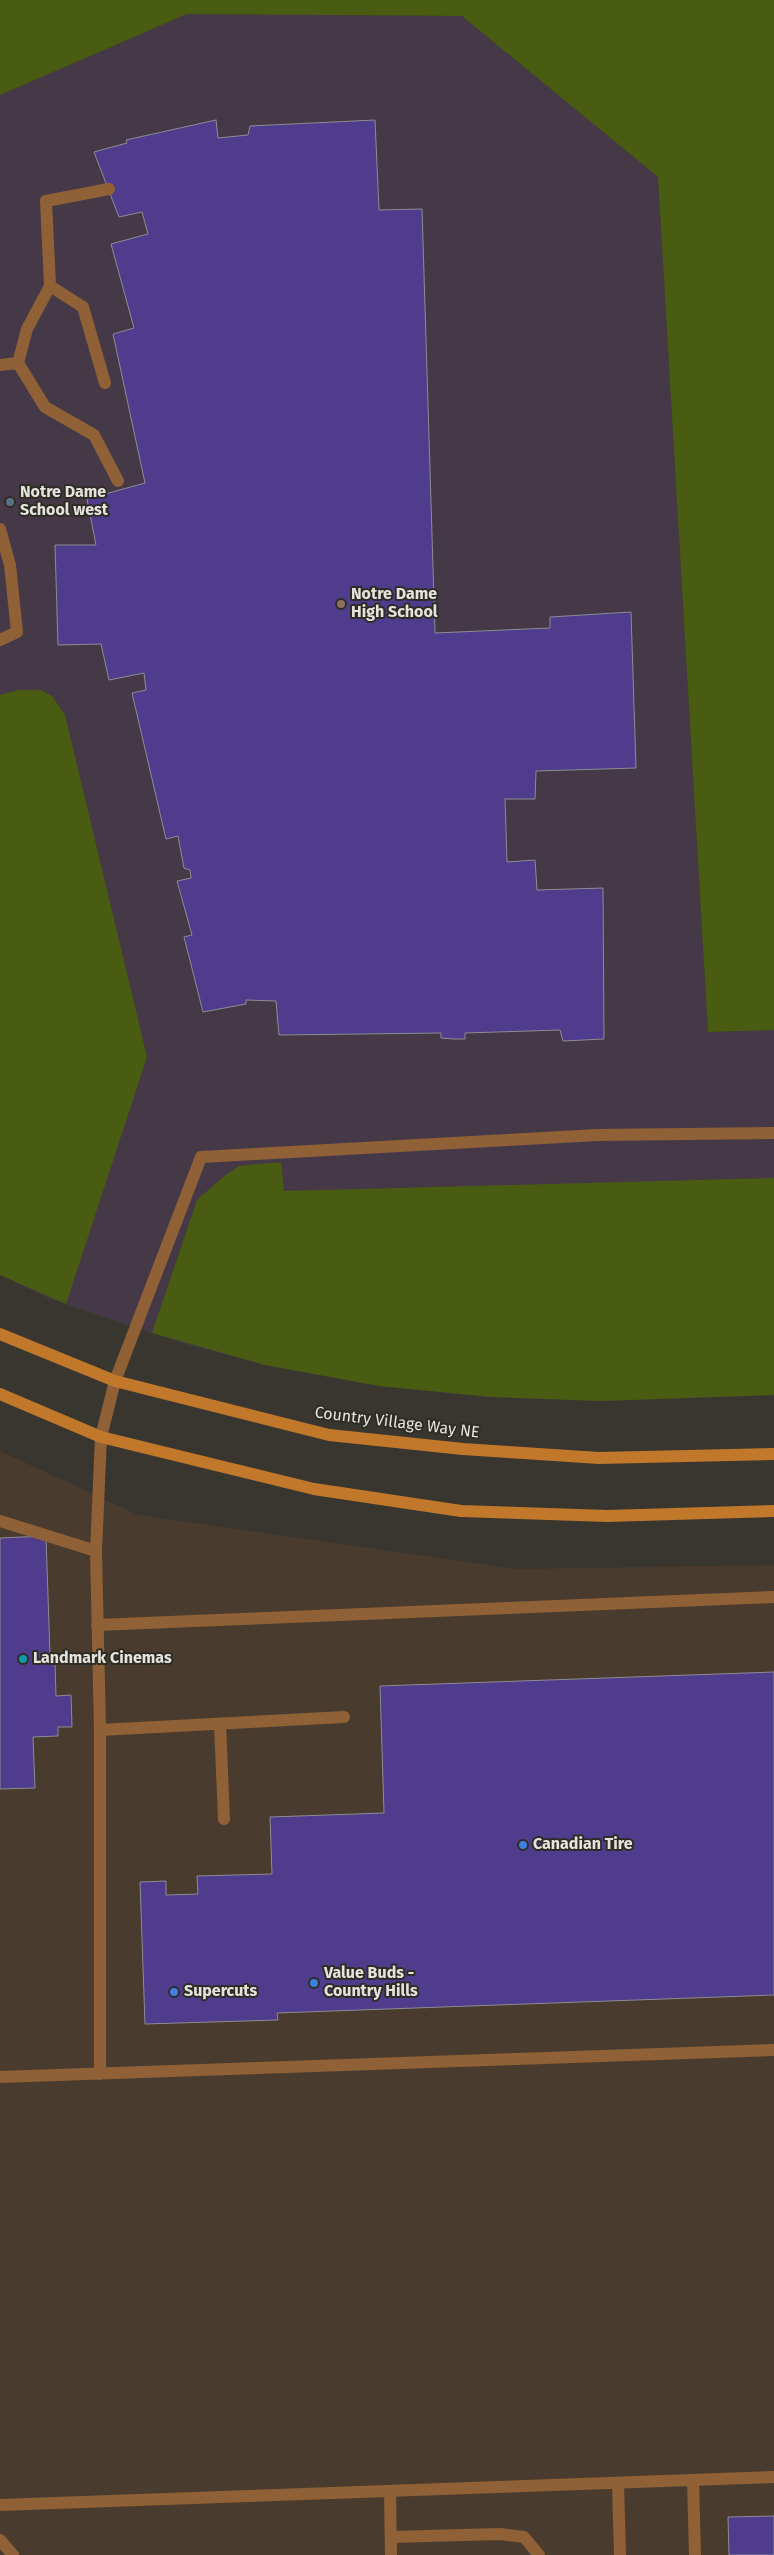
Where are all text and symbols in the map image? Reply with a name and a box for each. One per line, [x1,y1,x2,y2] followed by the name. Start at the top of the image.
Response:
[20,483,108,521] place label: Notre Dame School west
[4,496,16,508] marker: Notre Dame School west
[351,585,437,623] place label: Notre Dame High School
[335,598,347,610] marker: Notre Dame High School
[314,1403,480,1443] street label: Country Village Way NE
[33,1649,172,1669] place label: Landmark Cinemas
[17,1653,29,1665] marker: Landmark Cinemas
[533,1835,633,1855] place label: Canadian Tire
[517,1839,529,1851] marker: Canadian Tire
[324,1964,418,2002] place label: Value Buds - Country Hills
[308,1977,320,1989] marker: Value Buds - Country Hills
[184,1982,257,2002] place label: Supercuts
[168,1986,180,1998] marker: Supercuts

